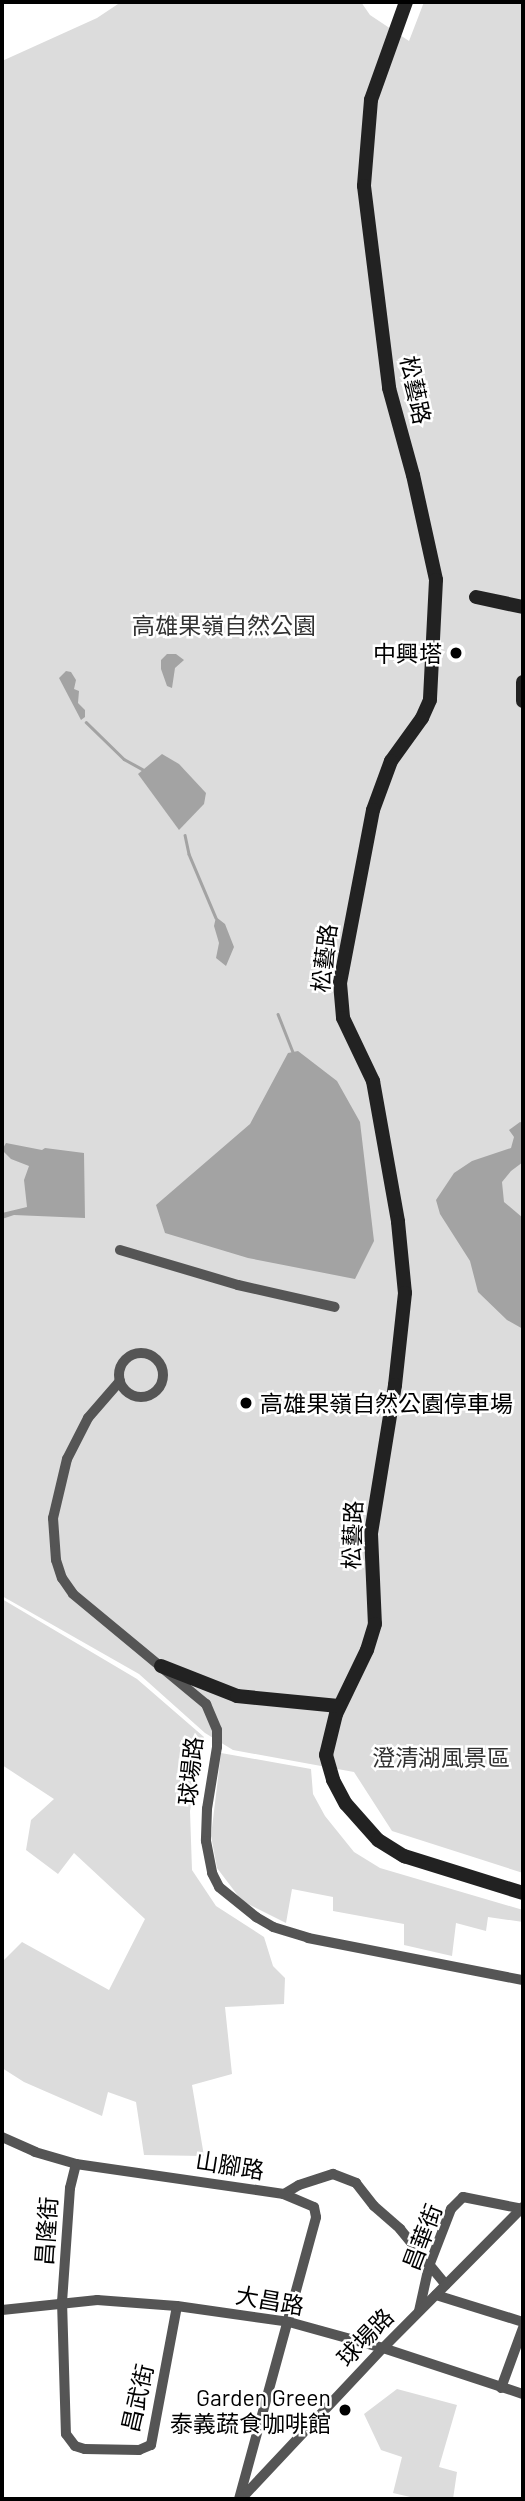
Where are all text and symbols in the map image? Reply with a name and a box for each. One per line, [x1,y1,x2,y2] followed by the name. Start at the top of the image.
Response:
[395,353,437,427] street label: 松藝路
[132,611,316,639] park label: 高雄果嶺自然公園
[373,639,442,667] place label: 中興塔
[448,645,464,661] marker: 中興塔
[306,922,342,994] street label: 松藝路
[260,1389,513,1417] place label: 高雄果嶺自然公園停車場
[238,1395,254,1411] marker: 高雄果嶺自然公園停車場
[337,1500,367,1570] street label: 松藝路
[173,1735,207,1807] street label: 球場路
[372,1743,510,1771] park label: 澄清湖風景區
[194,2146,266,2184] street label: 山腳路
[30,2196,62,2266] street label: 昌隆街
[397,2200,447,2274] street label: 昌華街
[234,2280,306,2320] street label: 大昌路
[331,2303,399,2371] street label: 球場路
[116,2361,158,2435] street label: 昌武街
[170,2383,331,2437] place label: Garden Green 泰義蔬食咖啡館
[337,2402,353,2418] marker: Garden Green 泰義蔬食咖啡館

